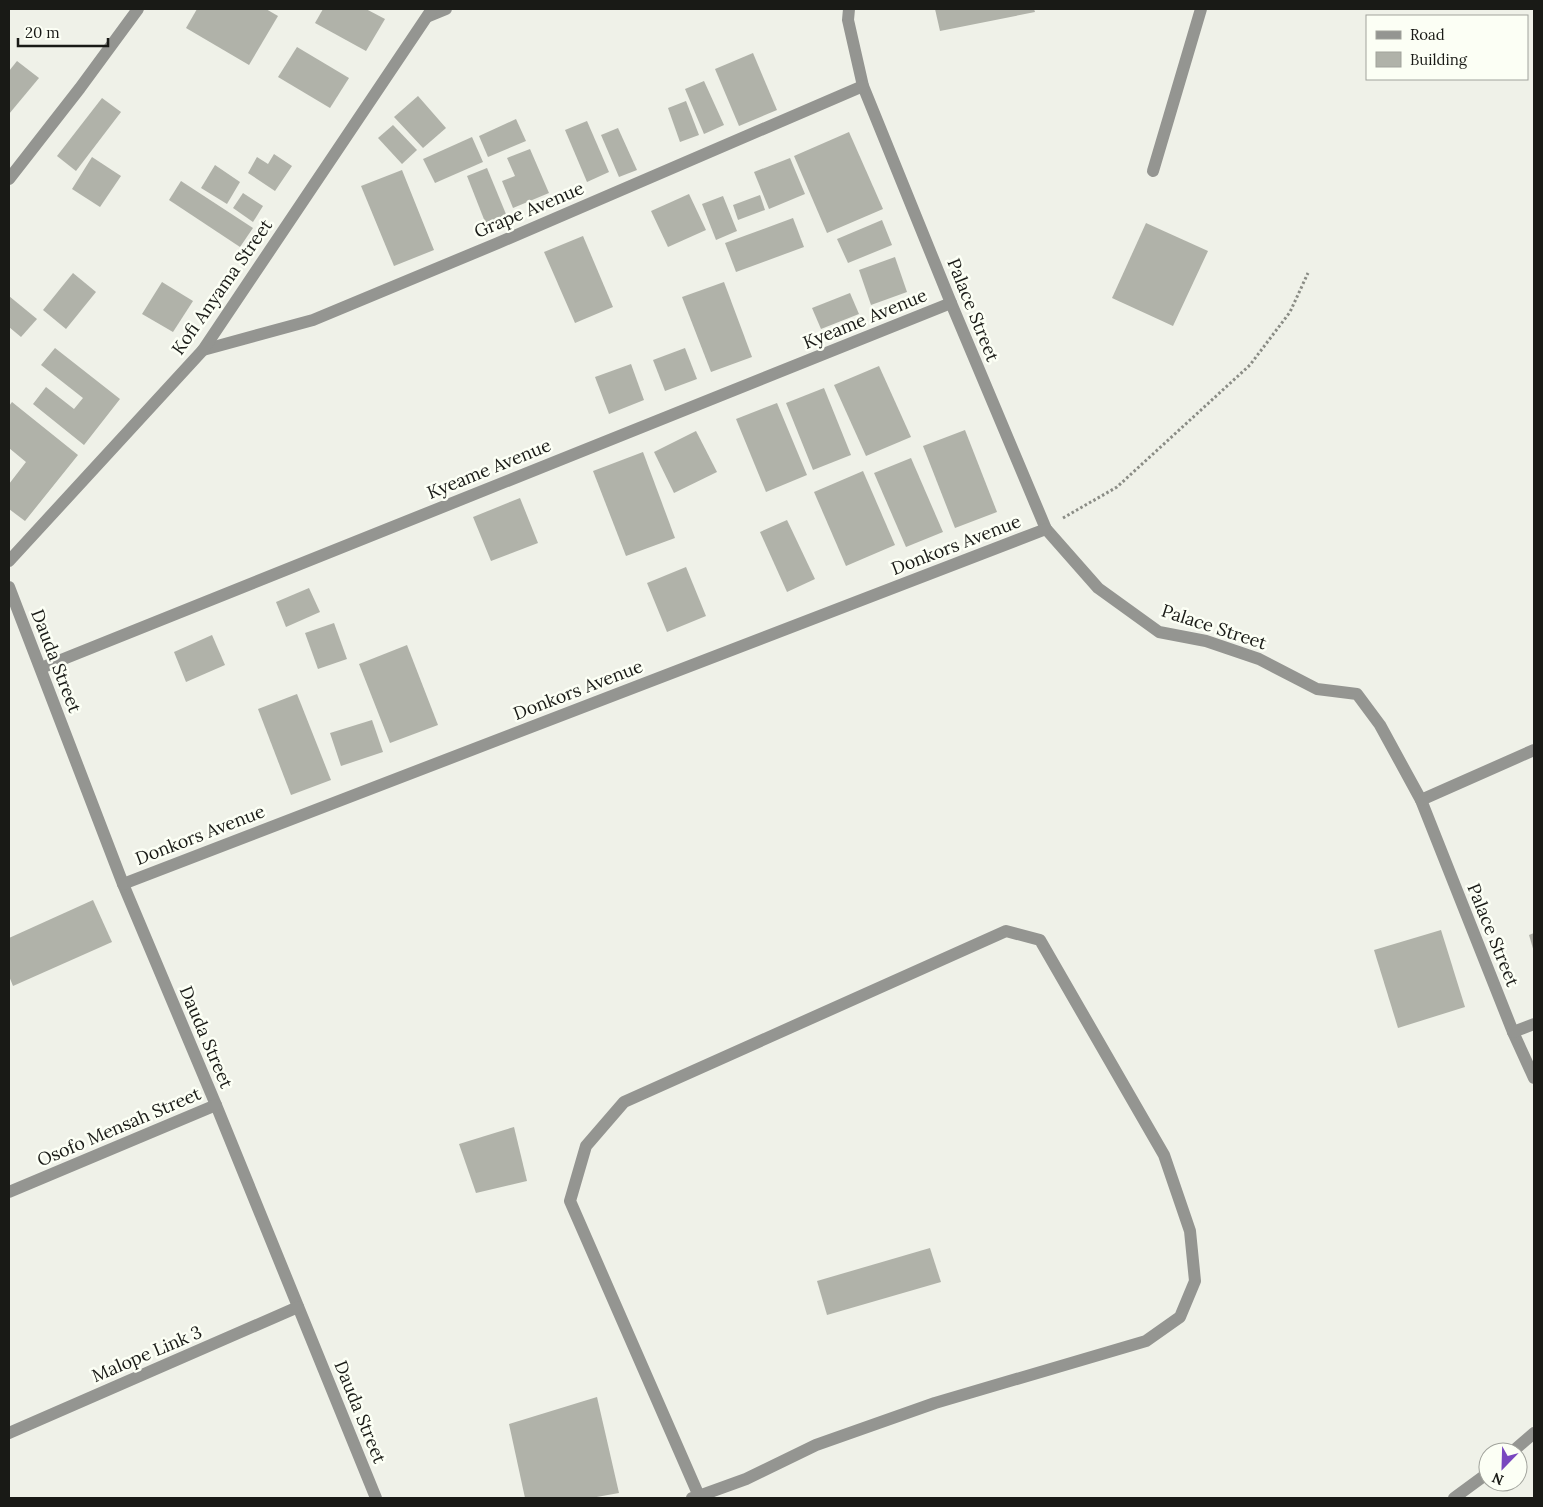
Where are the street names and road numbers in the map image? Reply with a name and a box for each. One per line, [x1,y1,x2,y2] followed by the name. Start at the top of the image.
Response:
[470,176,587,243] street label: Grape Avenue
[166,214,277,359] street label: Kofi Anyama Street
[942,255,1005,365] street label: Palace Street
[799,283,930,354] street label: Kyeame Avenue
[423,433,554,504] street label: Kyeame Avenue
[888,509,1024,580] street label: Donkors Avenue
[1159,599,1270,654] street label: Palace Street
[26,606,87,716] street label: Dauda Street
[510,654,646,725] street label: Donkors Avenue
[132,799,268,870] street label: Donkors Avenue
[1462,880,1525,990] street label: Palace Street
[175,982,238,1092] street label: Dauda Street
[34,1082,204,1171] street label: Osofo Mensah Street
[88,1320,205,1387] street label: Malope Link 3
[329,1357,392,1467] street label: Dauda Street

